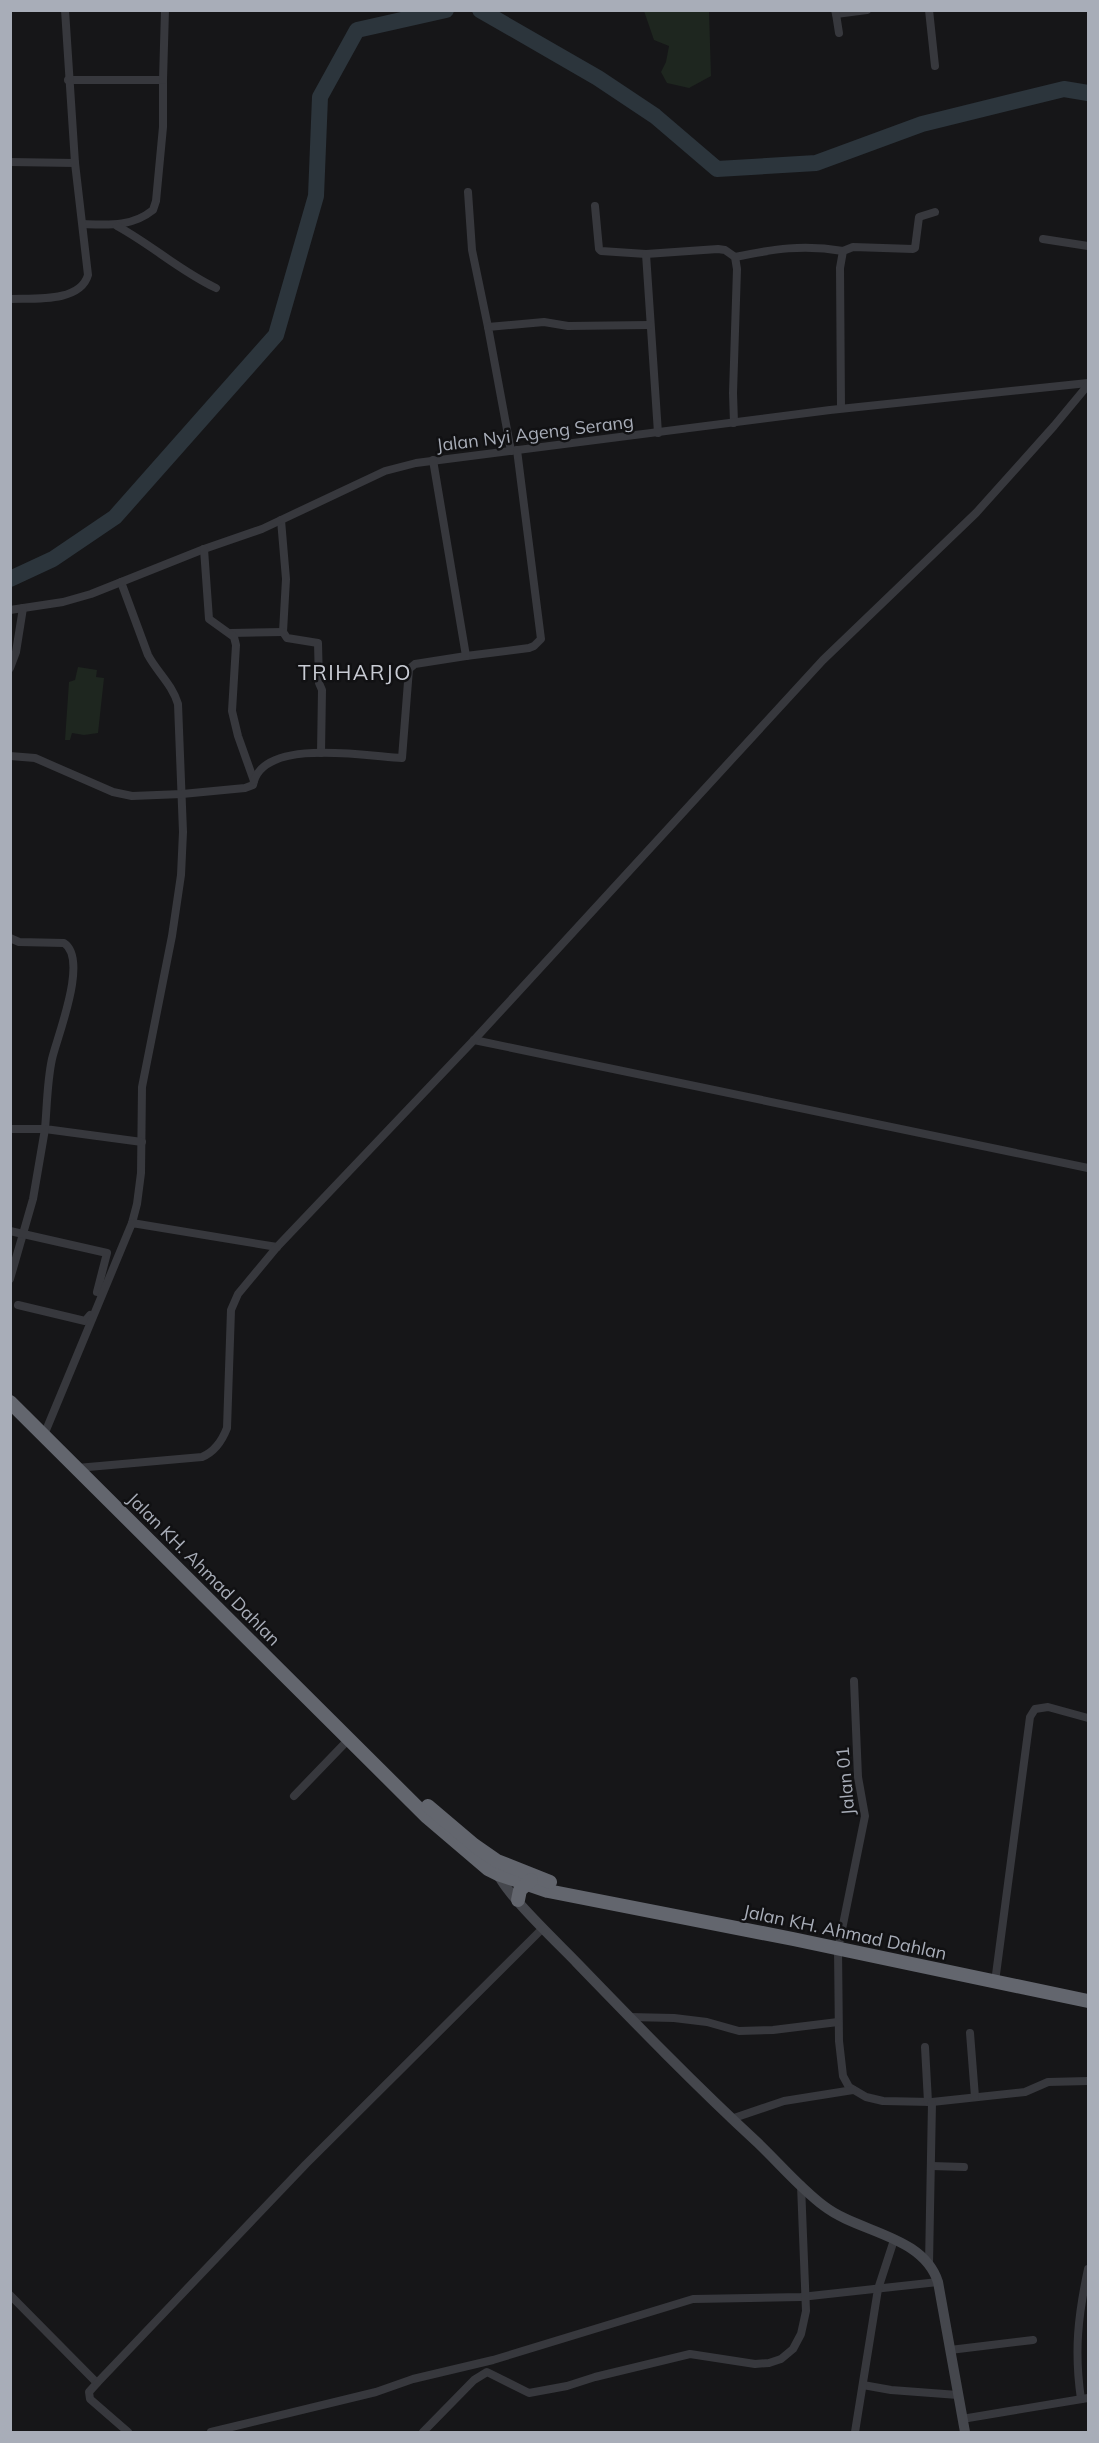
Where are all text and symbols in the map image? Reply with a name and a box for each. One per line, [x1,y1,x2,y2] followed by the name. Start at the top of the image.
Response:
[435,409,635,457] street label: Jalan Nyi Ageng Serang
[298,659,412,685] district label: TRIHARJO
[123,1488,285,1650] street label: Jalan KH. Ahmad Dahlan
[831,1746,859,1816] street label: Jalan 01
[741,1899,949,1965] street label: Jalan KH. Ahmad Dahlan

